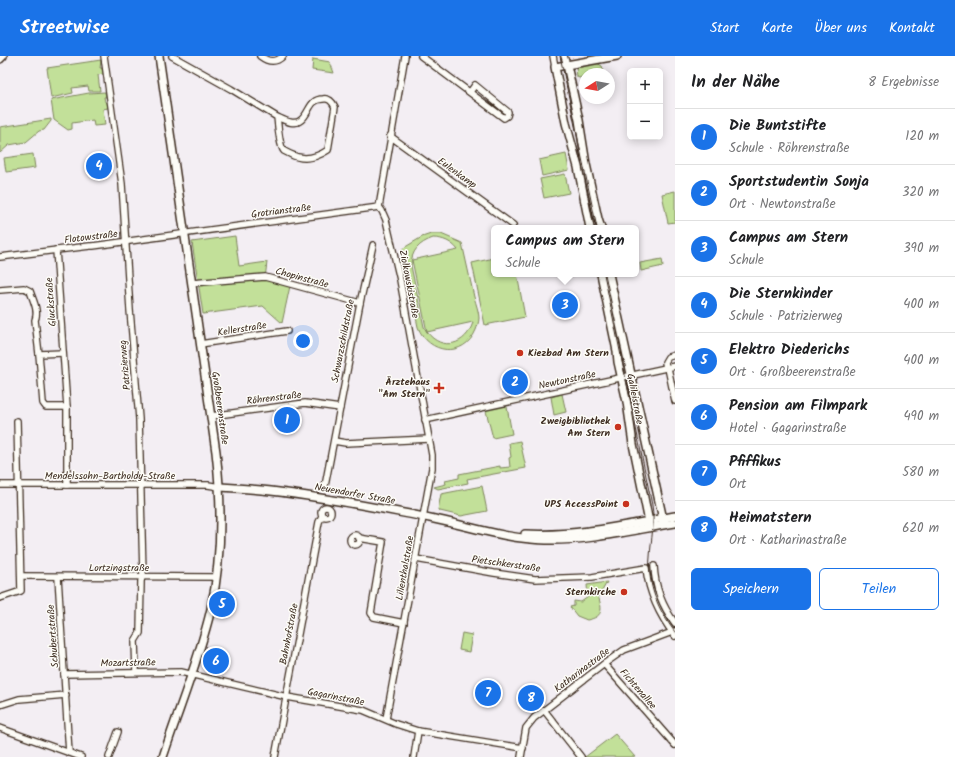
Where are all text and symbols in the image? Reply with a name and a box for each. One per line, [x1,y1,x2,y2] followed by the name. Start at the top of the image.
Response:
[20,13,110,43] text: Streetwise
[710,17,739,39] text: Start
[761,17,793,39] text: Karte
[815,17,867,39] text: Über uns
[889,17,935,39] text: Kontakt
[579,68,615,104] north arrow
[627,68,663,140] map controls
[627,68,663,104] button: +
[691,69,780,96] text: In der Nähe
[868,72,939,93] text: 8 Ergebnisse
[627,104,663,140] button: −
[729,114,826,138] text: Die Buntstifte
[702,126,706,147] text: 1
[905,126,939,147] text: 120 m
[729,138,849,159] text: Schule · Röhrenstraße
[86,151,112,181] pin: 4
[434,153,480,193] street label: Eulenkamp
[729,170,869,194] text: Sportstudentin Sonja
[700,182,708,203] text: 2
[902,182,939,203] text: 320 m
[729,194,835,215] text: Ort · Newtonstraße
[250,199,312,223] street label: Grotrianstraße
[491,225,639,277] popup
[63,226,119,248] street label: Flotowstraße
[729,226,848,250] text: Campus am Stern
[505,229,625,253] text: Campus am Stern
[700,238,708,259] text: 3
[903,238,939,259] text: 390 m
[395,248,424,320] street label: Ziolkowskistraße
[729,250,764,271] text: Schule
[505,253,540,274] text: Schule
[273,263,331,293] street label: Chopinstraße
[41,277,61,327] street label: Gluckstraße
[729,282,833,306] text: Die Sternkinder
[552,290,578,320] pin: 3
[700,294,708,315] text: 4
[903,294,939,315] text: 400 m
[327,297,359,384] street label: Schwarzschildstraße
[729,306,843,327] text: Schule · Patrizierweg
[216,317,268,341] street label: Kellerstraße
[293,331,313,351] your location
[729,338,850,362] text: Elektro Diederichs
[115,339,135,391] street label: Patrizierweg
[528,345,609,361] place label: Kiezbad Am Stern
[515,348,525,358] marker: Kiezbad Am Stern
[701,350,707,371] text: 5
[903,350,939,371] text: 400 m
[729,362,856,383] text: Ort · Großbeerenstraße
[537,366,598,394] street label: Newtonstraße
[502,367,528,397] pin: 2
[207,370,233,446] street label: Großbeerenstraße
[622,372,648,426] street label: Galileistraße
[378,374,430,402] place label: Ärztehaus "Am Stern"
[433,382,445,394] marker: Ärztehaus "Am Stern"
[246,387,303,409] street label: Röhrenstraße
[729,394,867,418] text: Pension am Filmpark
[274,405,300,435] pin: 1
[700,406,708,427] text: 6
[903,406,939,427] text: 490 m
[540,413,611,441] place label: Zweigbibliothek Am Stern
[729,418,846,439] text: Hotel · Gagarinstraße
[613,422,623,432] marker: Zweigbibliothek Am Stern
[729,450,781,474] text: Pfiffikus
[701,462,707,483] text: 7
[902,462,939,483] text: 580 m
[45,468,176,484] street label: Mendelssohn-Bartholdy-Straße
[729,474,746,495] text: Ort
[313,479,397,509] street label: Neuendorfer Straße
[544,496,618,512] place label: UPS AccessPoint
[621,499,631,509] marker: UPS AccessPoint
[729,506,812,530] text: Heimatstern
[700,518,708,539] text: 8
[902,518,939,539] text: 620 m
[729,530,847,551] text: Ort · Katharinastraße
[391,534,419,602] street label: Lilienthalstraße
[471,551,542,577] street label: Pietschkerstraße
[89,560,150,576] street label: Lortzingstraße
[691,568,811,610] button: Speichern
[819,568,939,610] button: Teilen
[565,584,616,600] place label: Sternkirche
[619,587,629,597] marker: Sternkirche
[209,589,235,619] pin: 5
[275,602,303,666] street label: Bahnhofstraße
[43,603,63,668] street label: Schubertstraße
[551,643,614,696] street label: Katharinastraße
[203,646,229,676] pin: 6
[100,655,156,671] street label: Mozartstraße
[616,665,661,713] street label: Fichtenallee
[475,678,501,708] pin: 7
[518,683,544,713] pin: 8
[306,684,366,710] street label: Gagarinstraße

